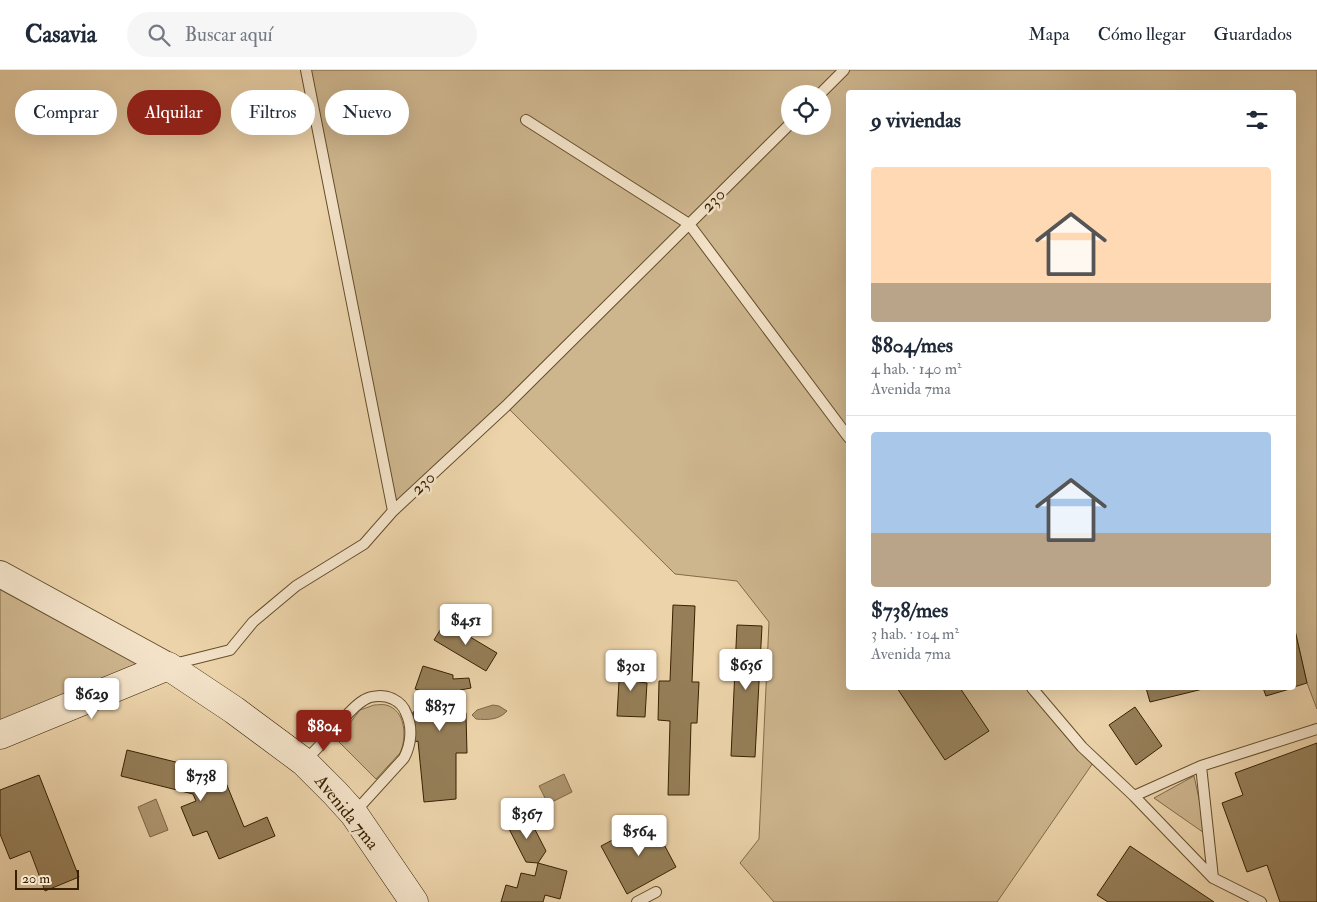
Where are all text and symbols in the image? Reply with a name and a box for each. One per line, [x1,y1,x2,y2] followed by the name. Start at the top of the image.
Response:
[127,12,477,57] search box
[25,19,97,50] text: Casavia
[145,21,173,49] icon: search
[185,23,273,47] text: Buscar aquí
[1029,23,1070,46] text: Mapa
[1098,23,1186,46] text: Cómo llegar
[1214,23,1292,46] text: Guardados
[781,85,831,135] map controls
[781,85,831,135] button: locate
[15,90,117,135] chip: Comprar
[127,90,221,135] chip: Alquilar
[231,90,315,135] chip: Filtros
[325,90,409,135] chip: Nuevo
[1243,106,1271,134] icon: filters
[871,107,961,134] text: 9 viviendas
[696,183,730,217] street label: 230
[1026,199,1116,289] icon: home
[871,332,953,359] text: $804/mes
[871,359,962,379] text: 4 hab. · 140 m²
[871,379,951,399] text: Avenida 7ma
[1026,465,1116,555] icon: home
[406,466,440,500] street label: 230
[871,597,948,624] text: $738/mes
[436,604,496,646] pin: $451
[451,610,481,630] text: $451
[871,624,959,644] text: 3 hab. · 104 m²
[871,644,951,664] text: Avenida 7ma
[716,648,776,691] pin: $636
[601,650,661,692] pin: $301
[730,655,762,675] text: $636
[616,656,646,676] text: $301
[62,678,122,720] pin: $629
[75,684,109,704] text: $629
[410,690,470,732] pin: $837
[425,696,455,716] text: $837
[294,710,354,752] pin: $804
[307,716,341,736] text: $804
[171,760,231,802] pin: $738
[186,766,216,786] text: $738
[309,769,384,855] street label: Avenida 7ma
[497,798,557,840] pin: $367
[512,804,542,824] text: $367
[609,814,669,857] pin: $564
[623,821,655,841] text: $564
[15,867,79,890] scale bar
[22,870,50,887] text: 20 m

